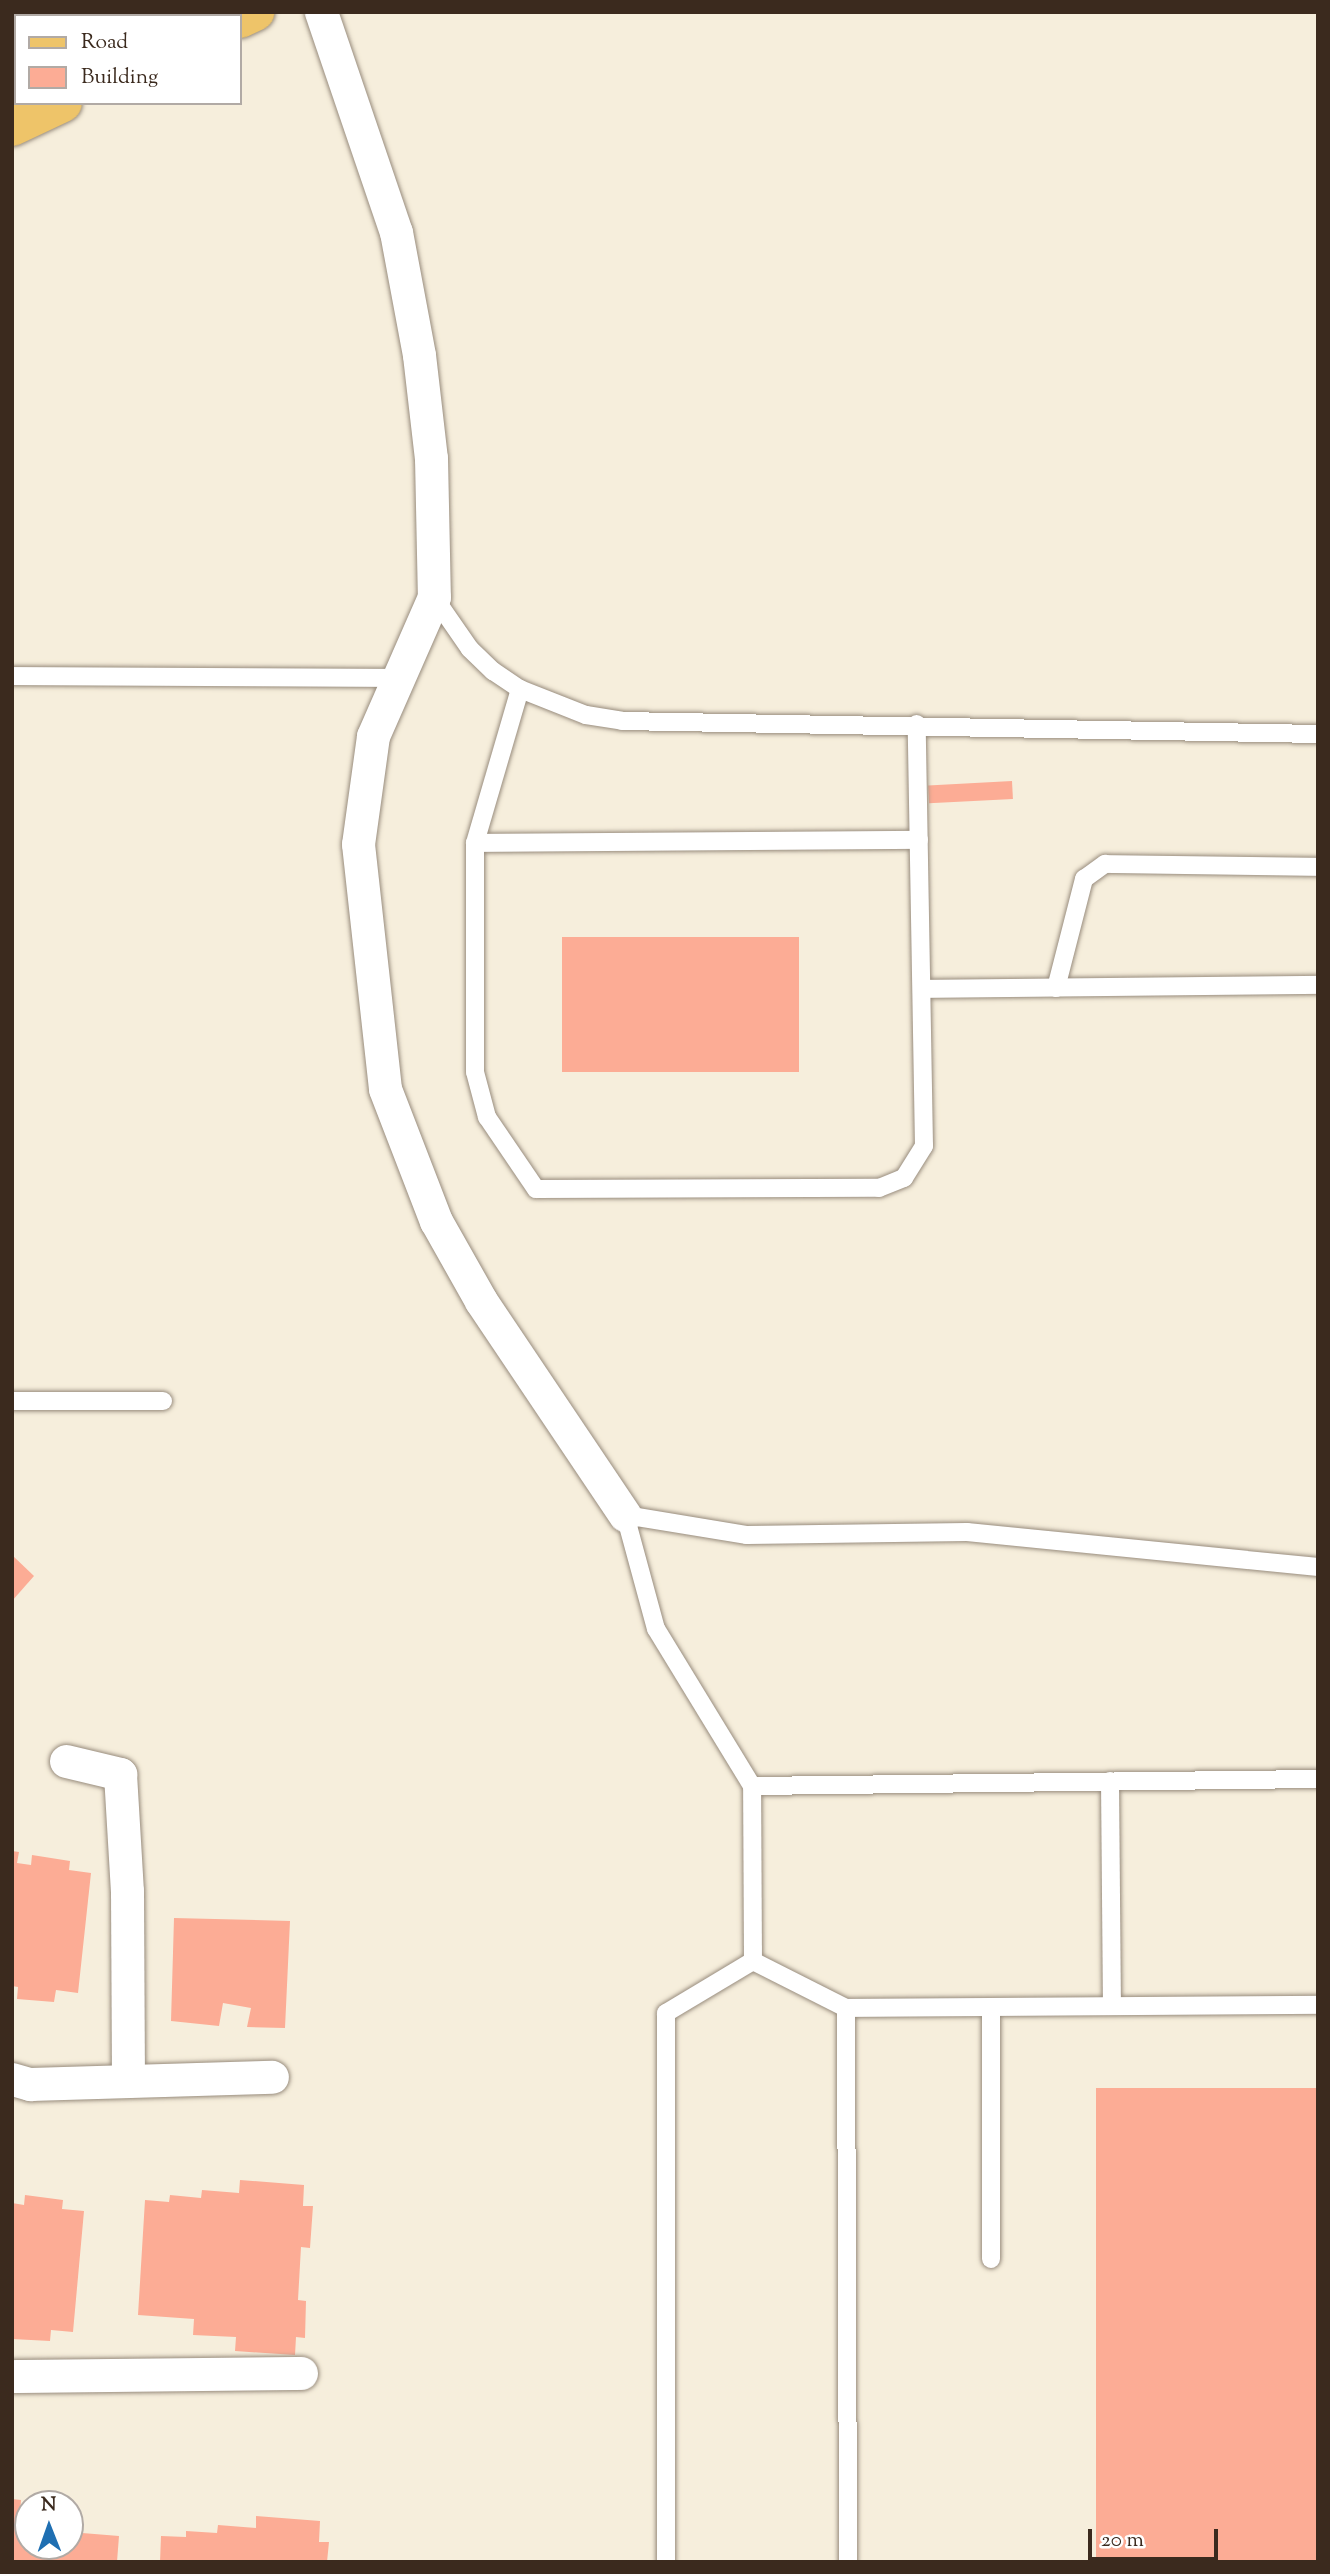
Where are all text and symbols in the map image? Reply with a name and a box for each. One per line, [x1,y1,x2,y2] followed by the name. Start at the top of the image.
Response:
[14,14,242,105] legend
[81,28,128,58] text: Road
[81,63,158,93] text: Building
[14,2490,84,2560] north arrow
[41,2492,56,2519] text: N
[1092,2514,1222,2558] scale bar
[1101,2526,1144,2556] text: 20 m

